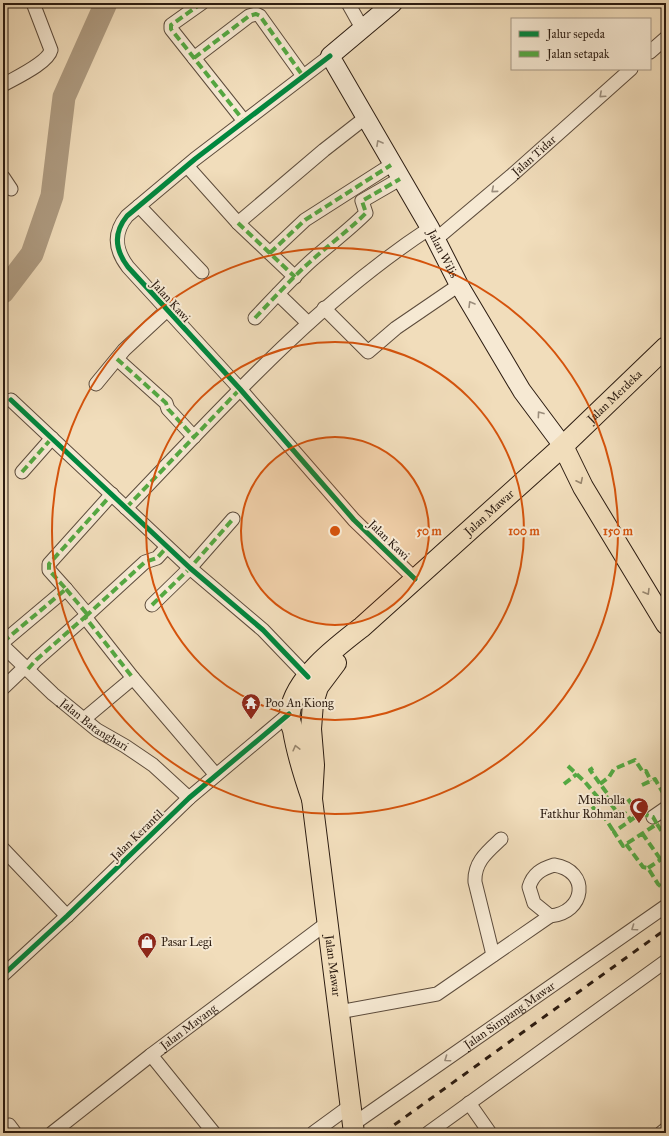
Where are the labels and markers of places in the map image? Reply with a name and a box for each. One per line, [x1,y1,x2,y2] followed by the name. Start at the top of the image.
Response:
[328,524,342,538] centre of rings
[240,692,262,720] temple icon: Poo An Kiong
[265,696,334,711] place label: Poo An Kiong
[540,793,626,821] place label: Musholla Fatkhur Rohman
[628,796,650,824] mosque icon: Musholla Fatkhur Rohman
[136,931,158,959] shop icon: Pasar Legi
[161,935,213,950] place label: Pasar Legi

